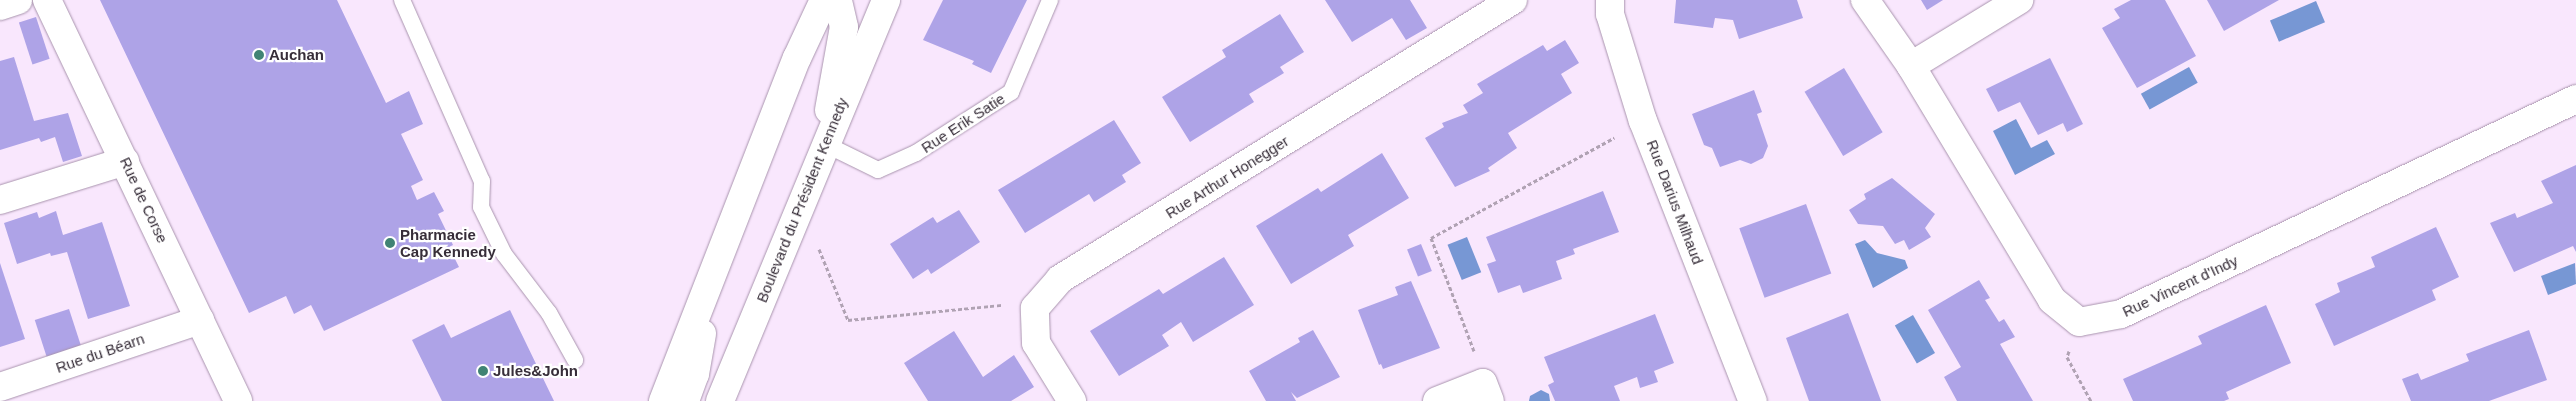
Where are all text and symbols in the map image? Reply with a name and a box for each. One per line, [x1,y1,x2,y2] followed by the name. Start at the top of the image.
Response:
[269,46,324,64] place label: Auchan
[253,49,265,61] marker: Auchan
[918,89,1008,157] street label: Rue Erik Satie
[753,95,851,305] street label: Boulevard du Président Kennedy
[1162,132,1292,222] street label: Rue Arthur Honegger
[1643,137,1707,267] street label: Rue Darius Milhaud
[116,154,172,246] street label: Rue de Corse
[400,225,496,260] place label: Pharmacie Cap Kennedy
[384,237,396,249] marker: Pharmacie Cap Kennedy
[2119,251,2241,321] street label: Rue Vincent d'Indy
[53,329,147,377] street label: Rue du Béarn
[493,362,578,380] place label: Jules&John
[477,365,489,377] marker: Jules&John

